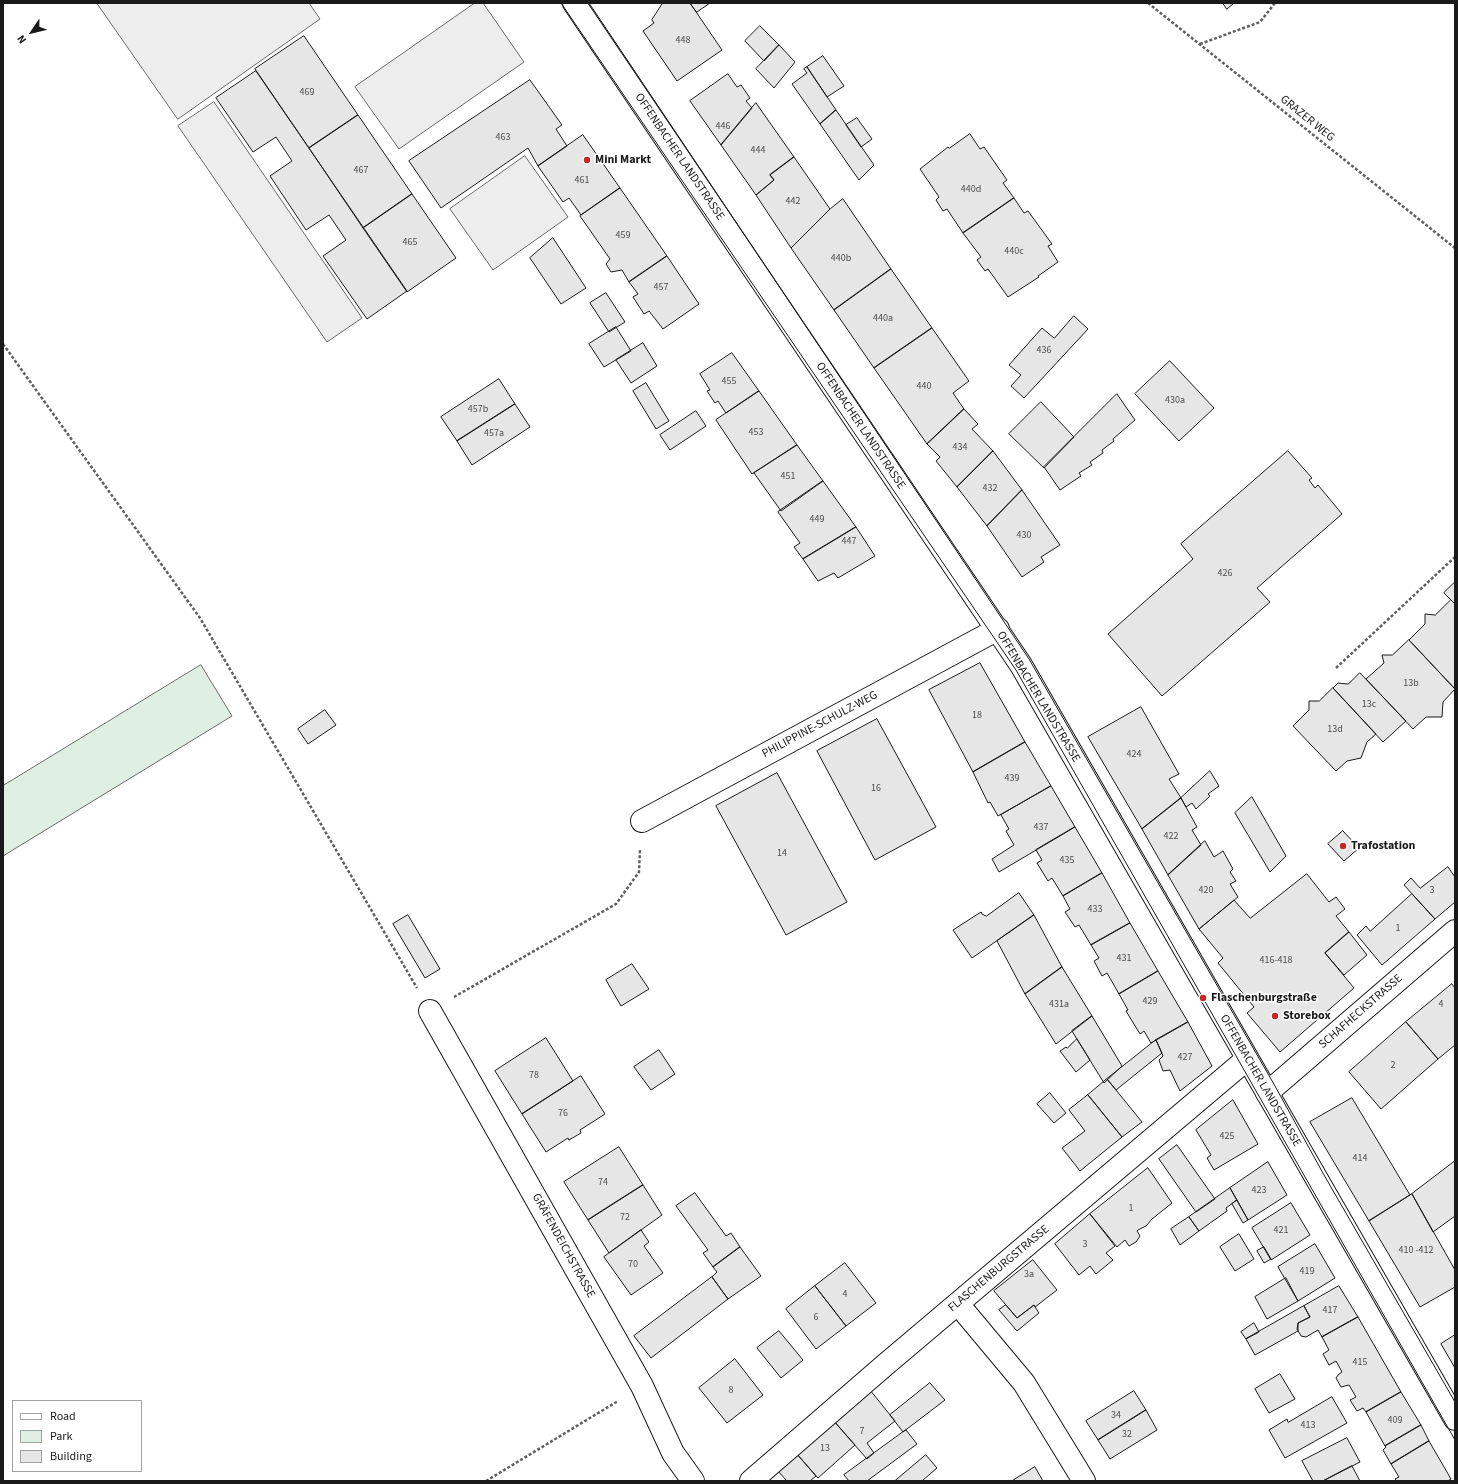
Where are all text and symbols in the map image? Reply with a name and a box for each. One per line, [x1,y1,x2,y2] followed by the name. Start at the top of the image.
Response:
[12,12,52,52] north arrow
[14,32,30,46] text: N
[676,35,690,47] house number: 448
[300,87,314,99] house number: 469
[631,91,727,223] street label: OFFENBACHER LANDSTRASSE
[1277,93,1337,145] street label: GRAZER WEG
[716,121,730,133] house number: 446
[496,132,510,144] house number: 463
[751,145,765,157] house number: 444
[595,153,651,167] place label: Mini Markt
[582,155,592,165] marker: Mini Markt
[354,165,368,177] house number: 467
[575,175,589,187] house number: 461
[961,184,981,196] house number: 440d
[786,196,800,208] house number: 442
[616,230,630,242] house number: 459
[403,237,417,249] house number: 465
[1004,246,1024,258] house number: 440c
[831,253,851,265] house number: 440b
[654,282,668,294] house number: 457
[873,313,893,325] house number: 440a
[1037,345,1051,357] house number: 436
[812,360,908,492] street label: OFFENBACHER LANDSTRASSE
[722,376,736,388] house number: 455
[917,381,931,393] house number: 440
[1165,395,1185,407] house number: 430a
[468,404,488,416] house number: 457b
[749,427,763,439] house number: 453
[484,428,504,440] house number: 457a
[953,442,967,454] house number: 434
[781,471,795,483] house number: 451
[983,483,997,495] house number: 432
[810,514,824,526] house number: 449
[1017,530,1031,542] house number: 430
[842,536,856,548] house number: 447
[1218,568,1232,580] house number: 426
[993,629,1083,765] street label: OFFENBACHER LANDSTRASSE
[1403,678,1419,690] house number: 13b
[760,688,880,762] street label: PHILIPPINE-SCHULZ-WEG
[1362,699,1376,711] house number: 13c
[972,710,982,722] house number: 18
[1327,724,1343,736] house number: 13d
[1127,749,1141,761] house number: 424
[1005,773,1019,785] house number: 439
[871,783,881,795] house number: 16
[1034,822,1048,834] house number: 437
[1164,831,1178,843] house number: 422
[1351,839,1415,853] place label: Trafostation
[1338,841,1348,851] marker: Trafostation
[777,848,787,860] house number: 14
[1060,855,1074,867] house number: 435
[1199,885,1213,897] house number: 420
[1430,885,1434,897] house number: 3
[1088,904,1102,916] house number: 433
[1396,923,1400,935] house number: 1
[1117,953,1131,965] house number: 431
[1260,955,1292,967] house number: 416-418
[1316,972,1406,1052] street label: SCHAFHECKSTRASSE
[1211,991,1317,1005] place label: Flaschenburgstraße
[1198,993,1208,1003] marker: Flaschenburgstraße
[1143,996,1157,1008] house number: 429
[1049,999,1069,1011] house number: 431a
[1439,999,1443,1011] house number: 4
[1283,1009,1331,1023] place label: Storebox
[1270,1011,1280,1021] marker: Storebox
[1216,1012,1304,1150] street label: OFFENBACHER LANDSTRASSE
[1178,1052,1192,1064] house number: 427
[1391,1060,1395,1072] house number: 2
[529,1070,539,1082] house number: 78
[558,1108,568,1120] house number: 76
[1220,1131,1234,1143] house number: 425
[1353,1153,1367,1165] house number: 414
[598,1177,608,1189] house number: 74
[1252,1185,1266,1197] house number: 423
[528,1191,598,1301] street label: GRÄFENDEICHSTRASSE
[1129,1203,1133,1215] house number: 1
[620,1212,630,1224] house number: 72
[946,1223,1052,1315] street label: FLASCHENBURGSTRASSE
[1274,1225,1288,1237] house number: 421
[1083,1239,1087,1251] house number: 3
[1399,1245,1433,1257] house number: 410 -412
[628,1259,638,1271] house number: 70
[1300,1266,1314,1278] house number: 419
[1024,1269,1034,1281] house number: 3a
[843,1289,847,1301] house number: 4
[1323,1305,1337,1317] house number: 417
[814,1312,818,1324] house number: 6
[1353,1357,1367,1369] house number: 415
[729,1385,733,1397] house number: 8
[12,1400,142,1472] legend
[50,1408,76,1425] text: Road
[1111,1410,1121,1422] house number: 34
[1388,1415,1402,1427] house number: 409
[1301,1420,1315,1432] house number: 413
[860,1426,864,1438] house number: 7
[50,1428,72,1445] text: Park
[1122,1429,1132,1441] house number: 32
[820,1443,830,1455] house number: 13
[50,1448,92,1465] text: Building

